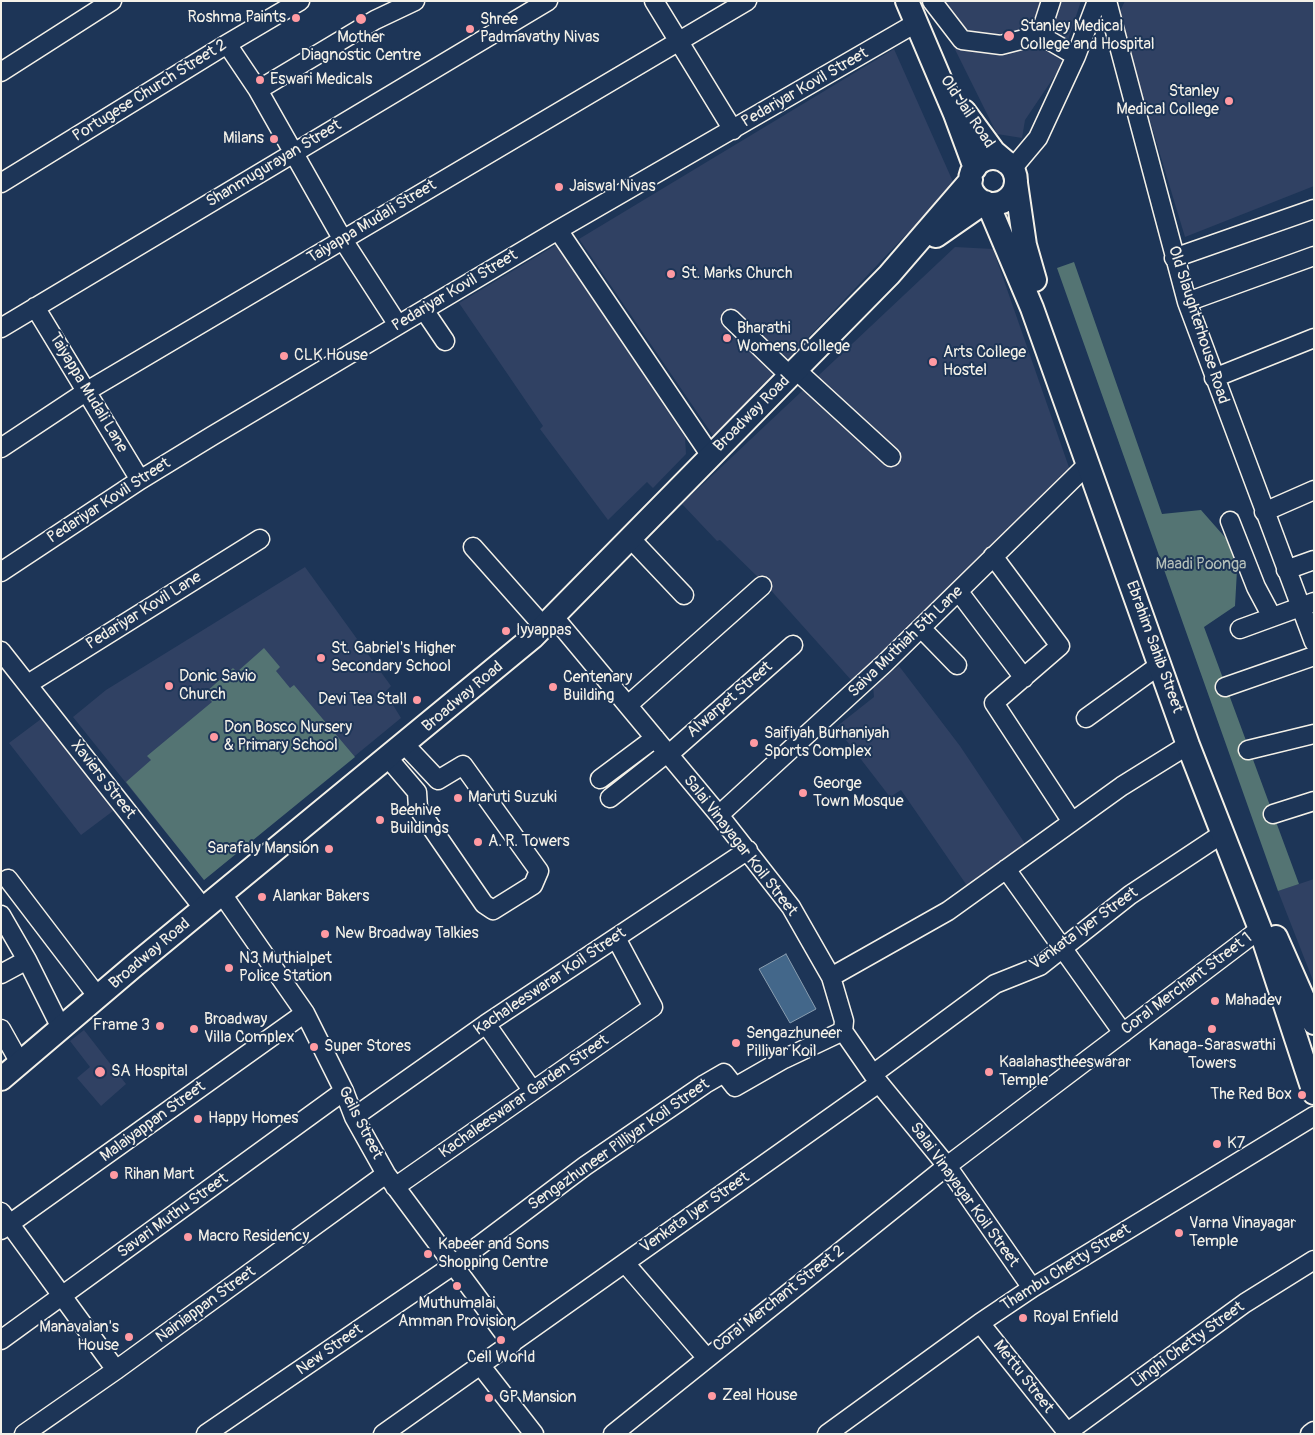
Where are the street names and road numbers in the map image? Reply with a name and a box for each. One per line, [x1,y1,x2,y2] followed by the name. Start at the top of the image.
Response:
[69,36,231,146] street label: Portugese Church Street 2
[738,44,872,132] street label: Pedariyar Kovil Street
[936,72,998,152] street label: Old Jail Road
[203,116,345,212] street label: Shanmugurayan Street
[304,176,440,268] street label: Taiyappa Mudali Street
[1163,244,1233,406] street label: Old Slaughterhouse Road
[389,246,521,336] street label: Pedariyar Kovil Street
[45,330,131,456] street label: Taiyappa Mudali Lane
[710,372,794,456] street label: Broadway Road
[44,454,174,548] street label: Pedariyar Kovil Street
[83,568,205,654] street label: Pedariyar Kovil Lane
[1121,578,1187,716] street label: Ebrahim Sahib Street
[845,582,967,702] street label: Saiva Muthiah 5th Lane
[419,658,507,736] street label: Broadway Road
[683,658,777,742] street label: Alwarpet Street
[66,737,140,823] street label: Xaviers Street
[679,772,801,920] street label: Salai Vinayagar Koil Street
[1026,883,1142,975] street label: Venkata Iyer Street
[106,915,194,993] street label: Broadway Road
[470,924,630,1040] street label: Kachaleeswarar Koil Street
[1118,929,1256,1039] street label: Coral Merchant Street 1
[436,1031,612,1163] street label: Kachaleeswarar Garden Street
[525,1075,713,1215] street label: Sengazhuneer Pilliyar Koil Street
[97,1077,209,1167] street label: Malaiyappan Street
[333,1083,387,1163] street label: Geils Street
[905,1119,1023,1271] street label: Salai Vinayagar Koil Street
[637,1168,753,1258] street label: Venkata Iyer Street
[114,1169,232,1263] street label: Savari Muthu Street
[998,1220,1134,1316] street label: Thambu Chetty Street
[710,1242,848,1356] street label: Coral Merchant Street 2
[153,1262,259,1348] street label: Nainiappan Street
[1128,1298,1248,1392] street label: Linghi Chetty Street
[293,1320,367,1380] street label: New Street
[989,1337,1057,1417] street label: Mettu Street

